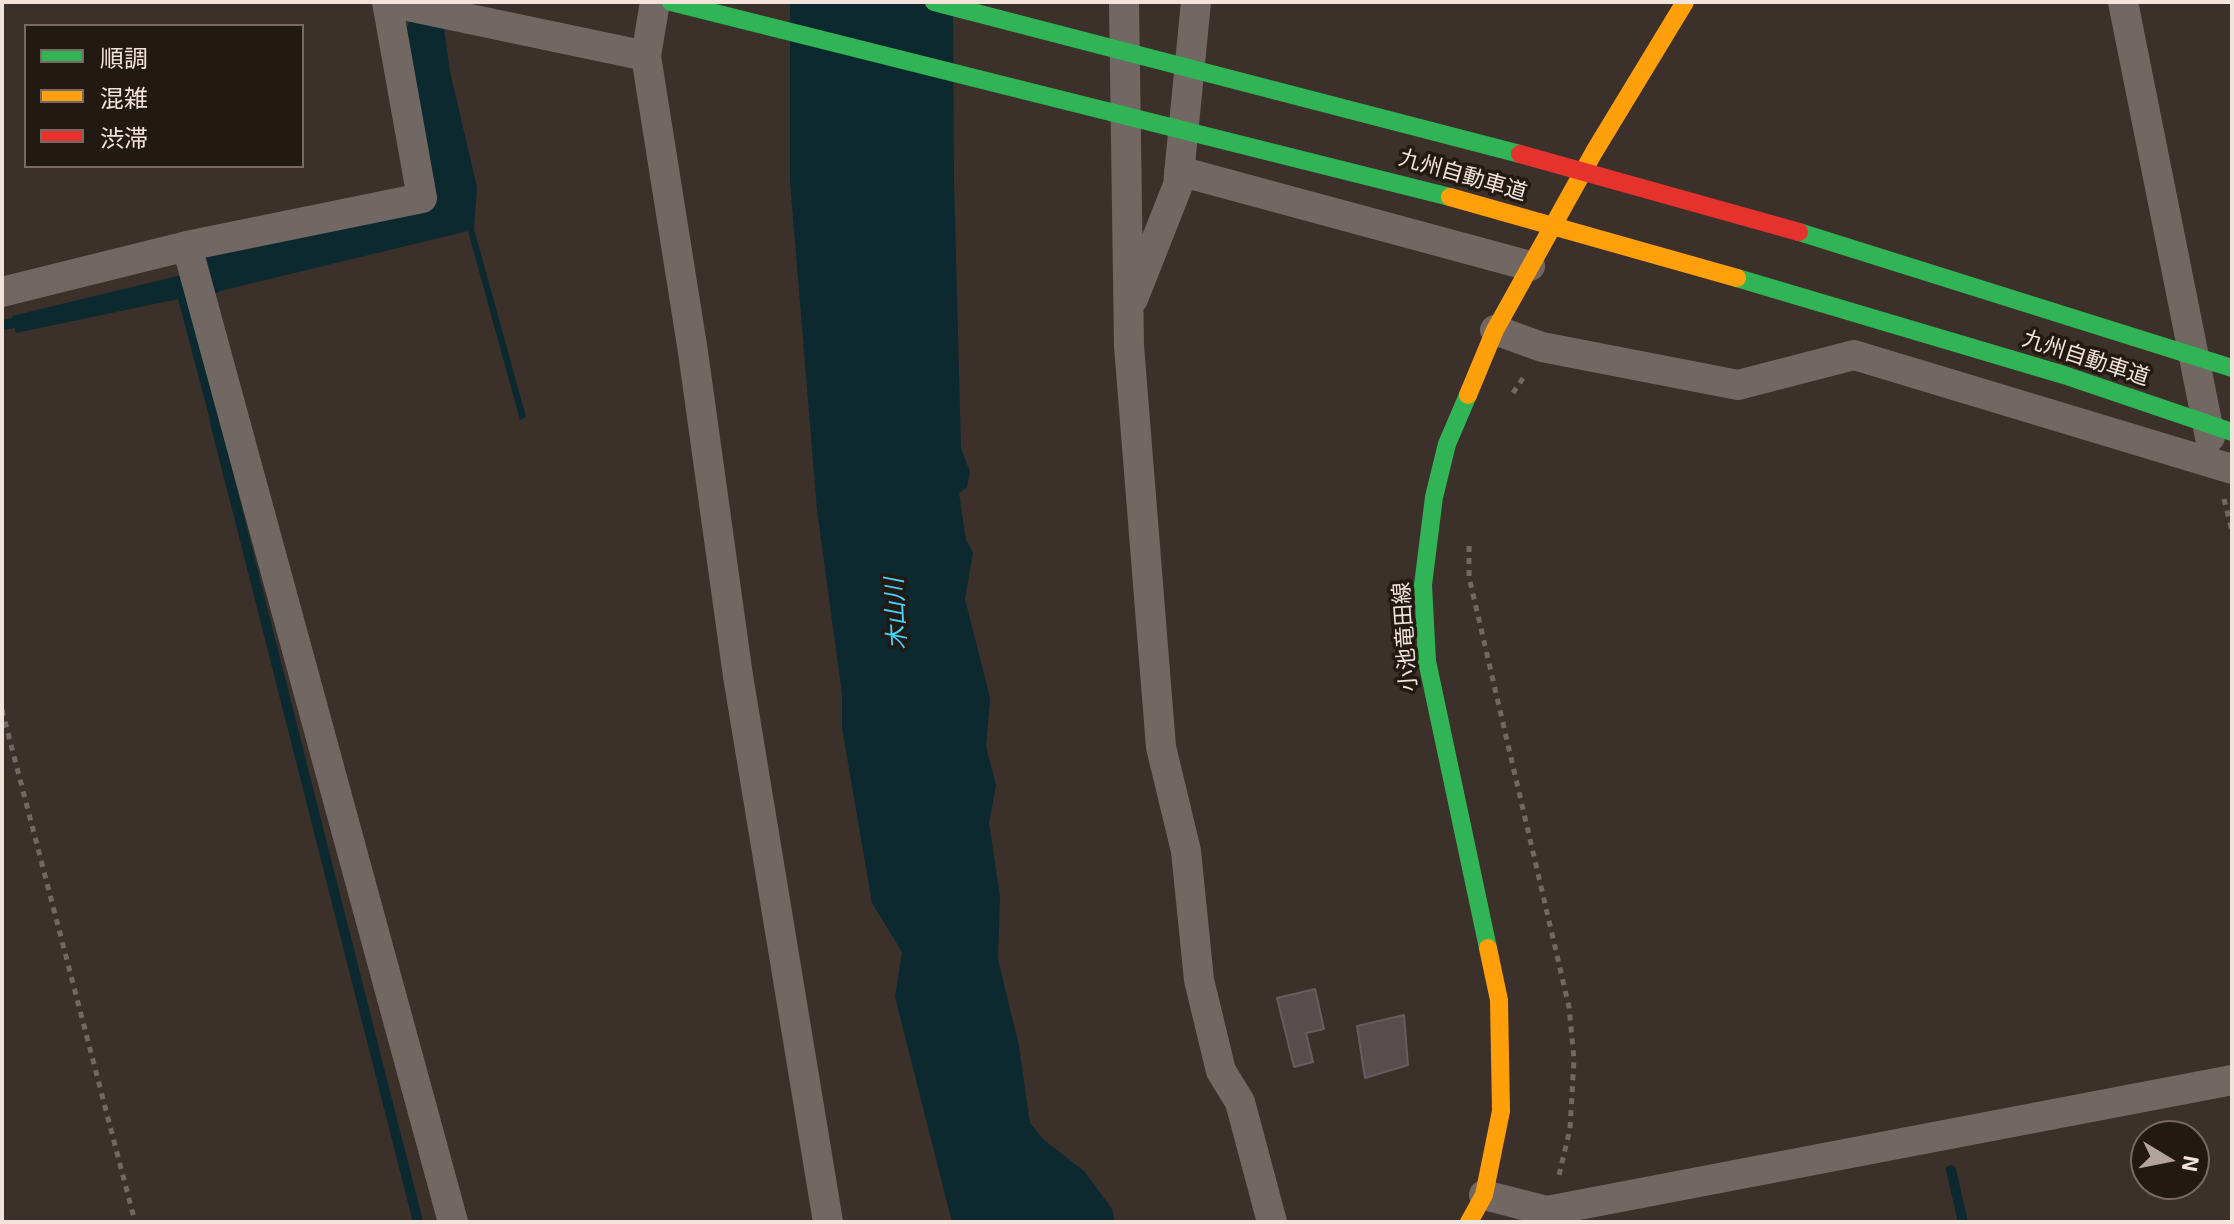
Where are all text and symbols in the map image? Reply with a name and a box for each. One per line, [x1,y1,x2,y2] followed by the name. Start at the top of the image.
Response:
[24,24,304,168] legend
[100,43,148,72] text: 順調
[100,83,148,112] text: 混雑
[100,123,148,152] text: 渋滞
[1396,144,1530,206] street label: 九州自動車道
[2019,325,2153,391] street label: 九州自動車道
[880,577,912,651] water label: 木山川
[1388,581,1422,693] street label: 小池竜田線
[2130,1120,2210,1200] north arrow
[2177,1154,2206,1174] text: N

